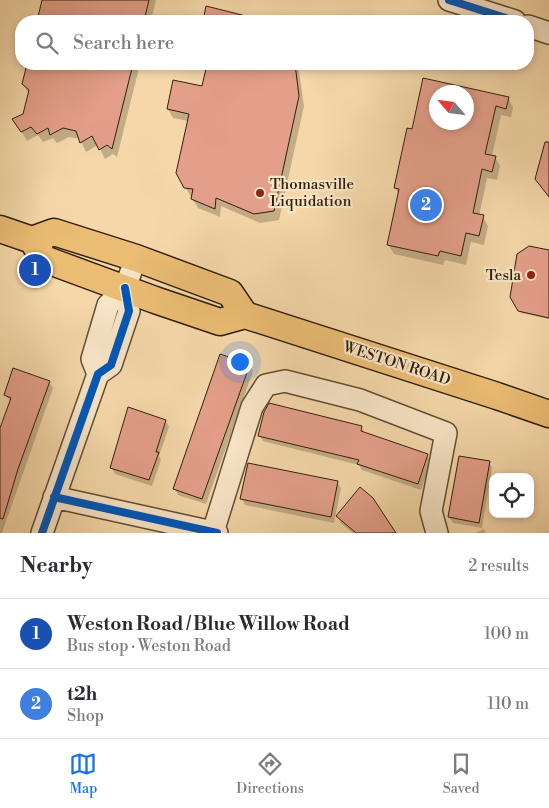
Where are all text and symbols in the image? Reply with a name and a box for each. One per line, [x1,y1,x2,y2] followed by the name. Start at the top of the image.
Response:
[15,15,534,70] search box
[33,29,61,57] icon: search
[73,31,174,55] text: Search here
[429,85,474,130] north arrow
[270,175,354,211] place label: Thomasville Liquidation
[410,186,442,224] pin: 2
[254,187,266,199] marker: Thomasville Liquidation
[19,251,51,289] pin: 1
[486,266,521,285] place label: Tesla
[525,269,537,281] marker: Tesla
[340,337,453,390] street label: WESTON ROAD
[227,349,253,375] your location
[489,473,534,518] map controls
[489,473,534,518] button: locate
[20,553,93,579] text: Nearby
[468,556,529,576] text: 2 results
[67,612,350,636] text: Weston Road / Blue Willow Road
[32,624,40,644] text: 1
[484,624,529,644] text: 100 m
[67,636,231,656] text: Bus stop · Weston Road
[67,682,97,706] text: t2h
[31,694,41,714] text: 2
[487,694,529,714] text: 110 m
[67,706,104,726] text: Shop
[69,750,97,798] tab: Map
[236,750,304,798] tab: Directions
[443,750,480,798] tab: Saved

